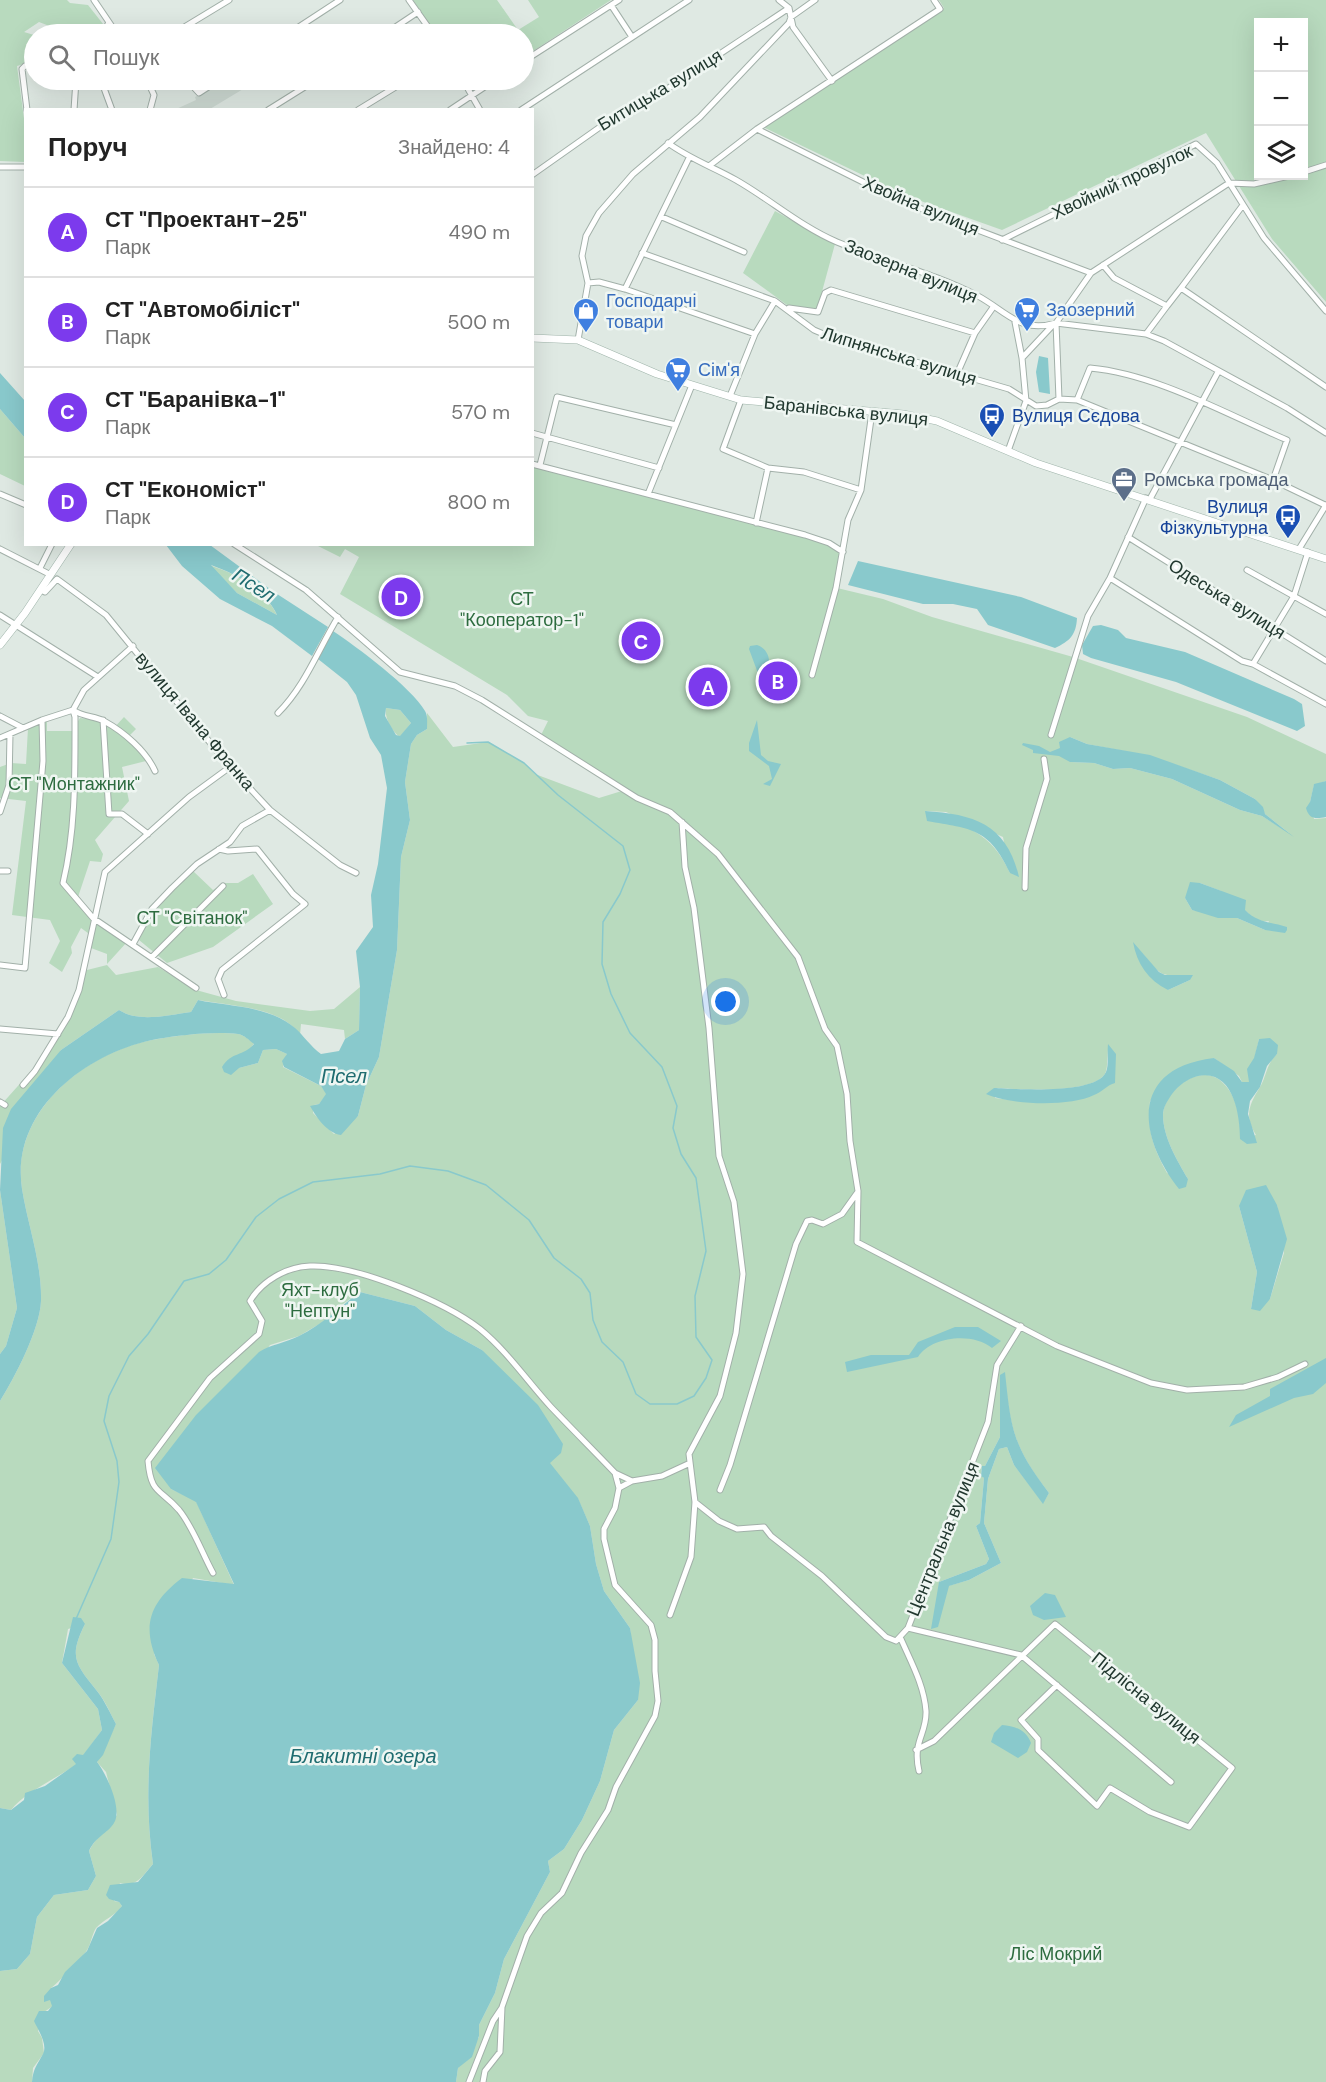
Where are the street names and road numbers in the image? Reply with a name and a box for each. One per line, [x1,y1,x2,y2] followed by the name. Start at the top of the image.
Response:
[593,43,727,137] street label: Битицька вулиця
[1048,139,1196,225] street label: Хвойний провулок
[859,171,983,241] street label: Хвойна вулиця
[841,233,981,309] street label: Заозерна вулиця
[818,321,980,391] street label: Липнянська вулиця
[763,390,929,432] street label: Баранівська вулиця
[1164,553,1290,645] street label: Одеська вулиця
[130,647,261,796] street label: вулиця Івана Франка
[901,1458,985,1620] street label: Центральна вулиця
[1086,1646,1206,1750] street label: Підлісна вулиця

